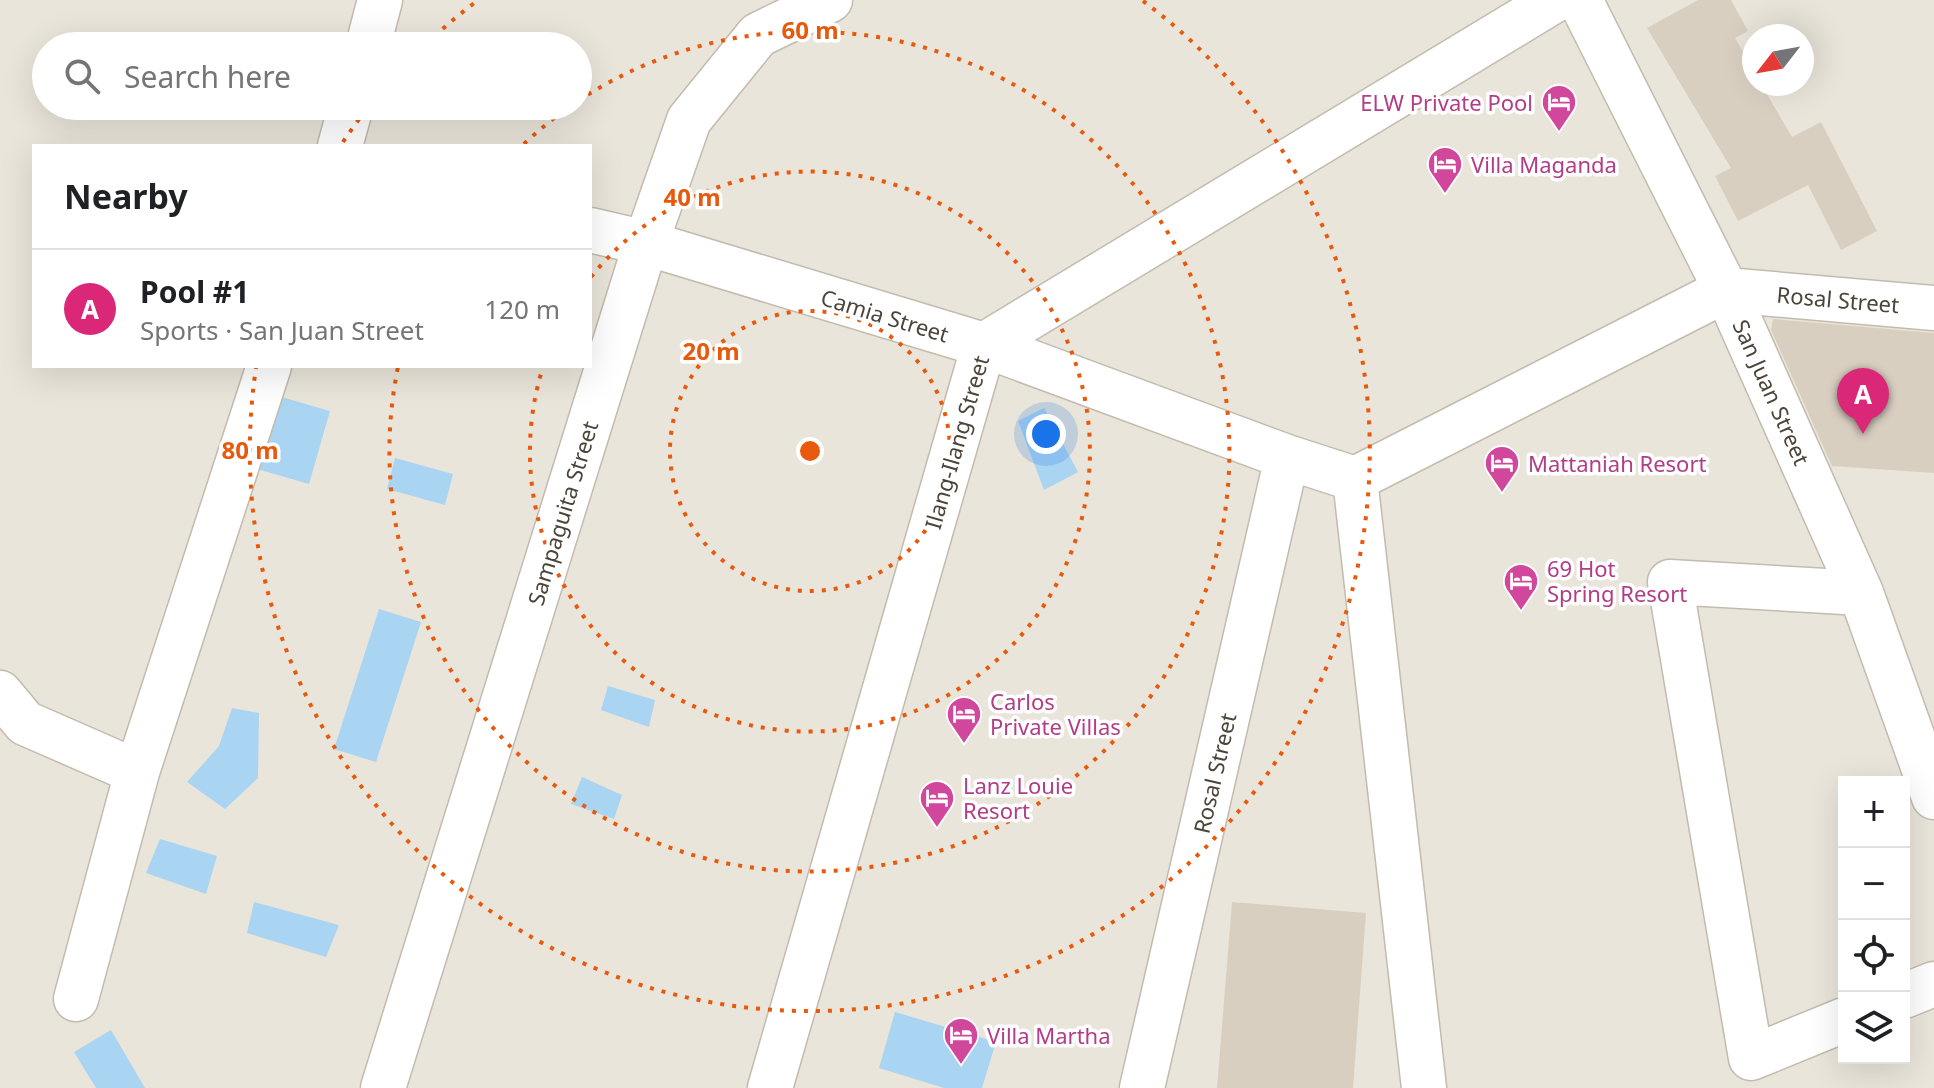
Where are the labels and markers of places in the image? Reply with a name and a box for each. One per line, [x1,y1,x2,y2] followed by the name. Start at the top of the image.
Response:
[1540,83,1578,133] hotel icon: ELW Private Pool
[1360,87,1533,117] place label: ELW Private Pool
[1426,145,1464,195] hotel icon: Villa Maganda
[1471,149,1617,179] place label: Villa Maganda
[1837,368,1889,434] pin: A
[796,437,824,465] centre of rings
[1483,444,1521,494] hotel icon: Mattaniah Resort
[1528,448,1706,478] place label: Mattaniah Resort
[1547,553,1687,608] place label: 69 Hot Spring Resort
[1502,562,1540,612] hotel icon: 69 Hot Spring Resort
[990,686,1121,741] place label: Carlos Private Villas
[945,695,983,745] hotel icon: Carlos Private Villas
[963,770,1073,825] place label: Lanz Louie Resort
[918,779,956,829] hotel icon: Lanz Louie Resort
[942,1016,980,1066] hotel icon: Villa Martha
[987,1020,1111,1050] place label: Villa Martha

